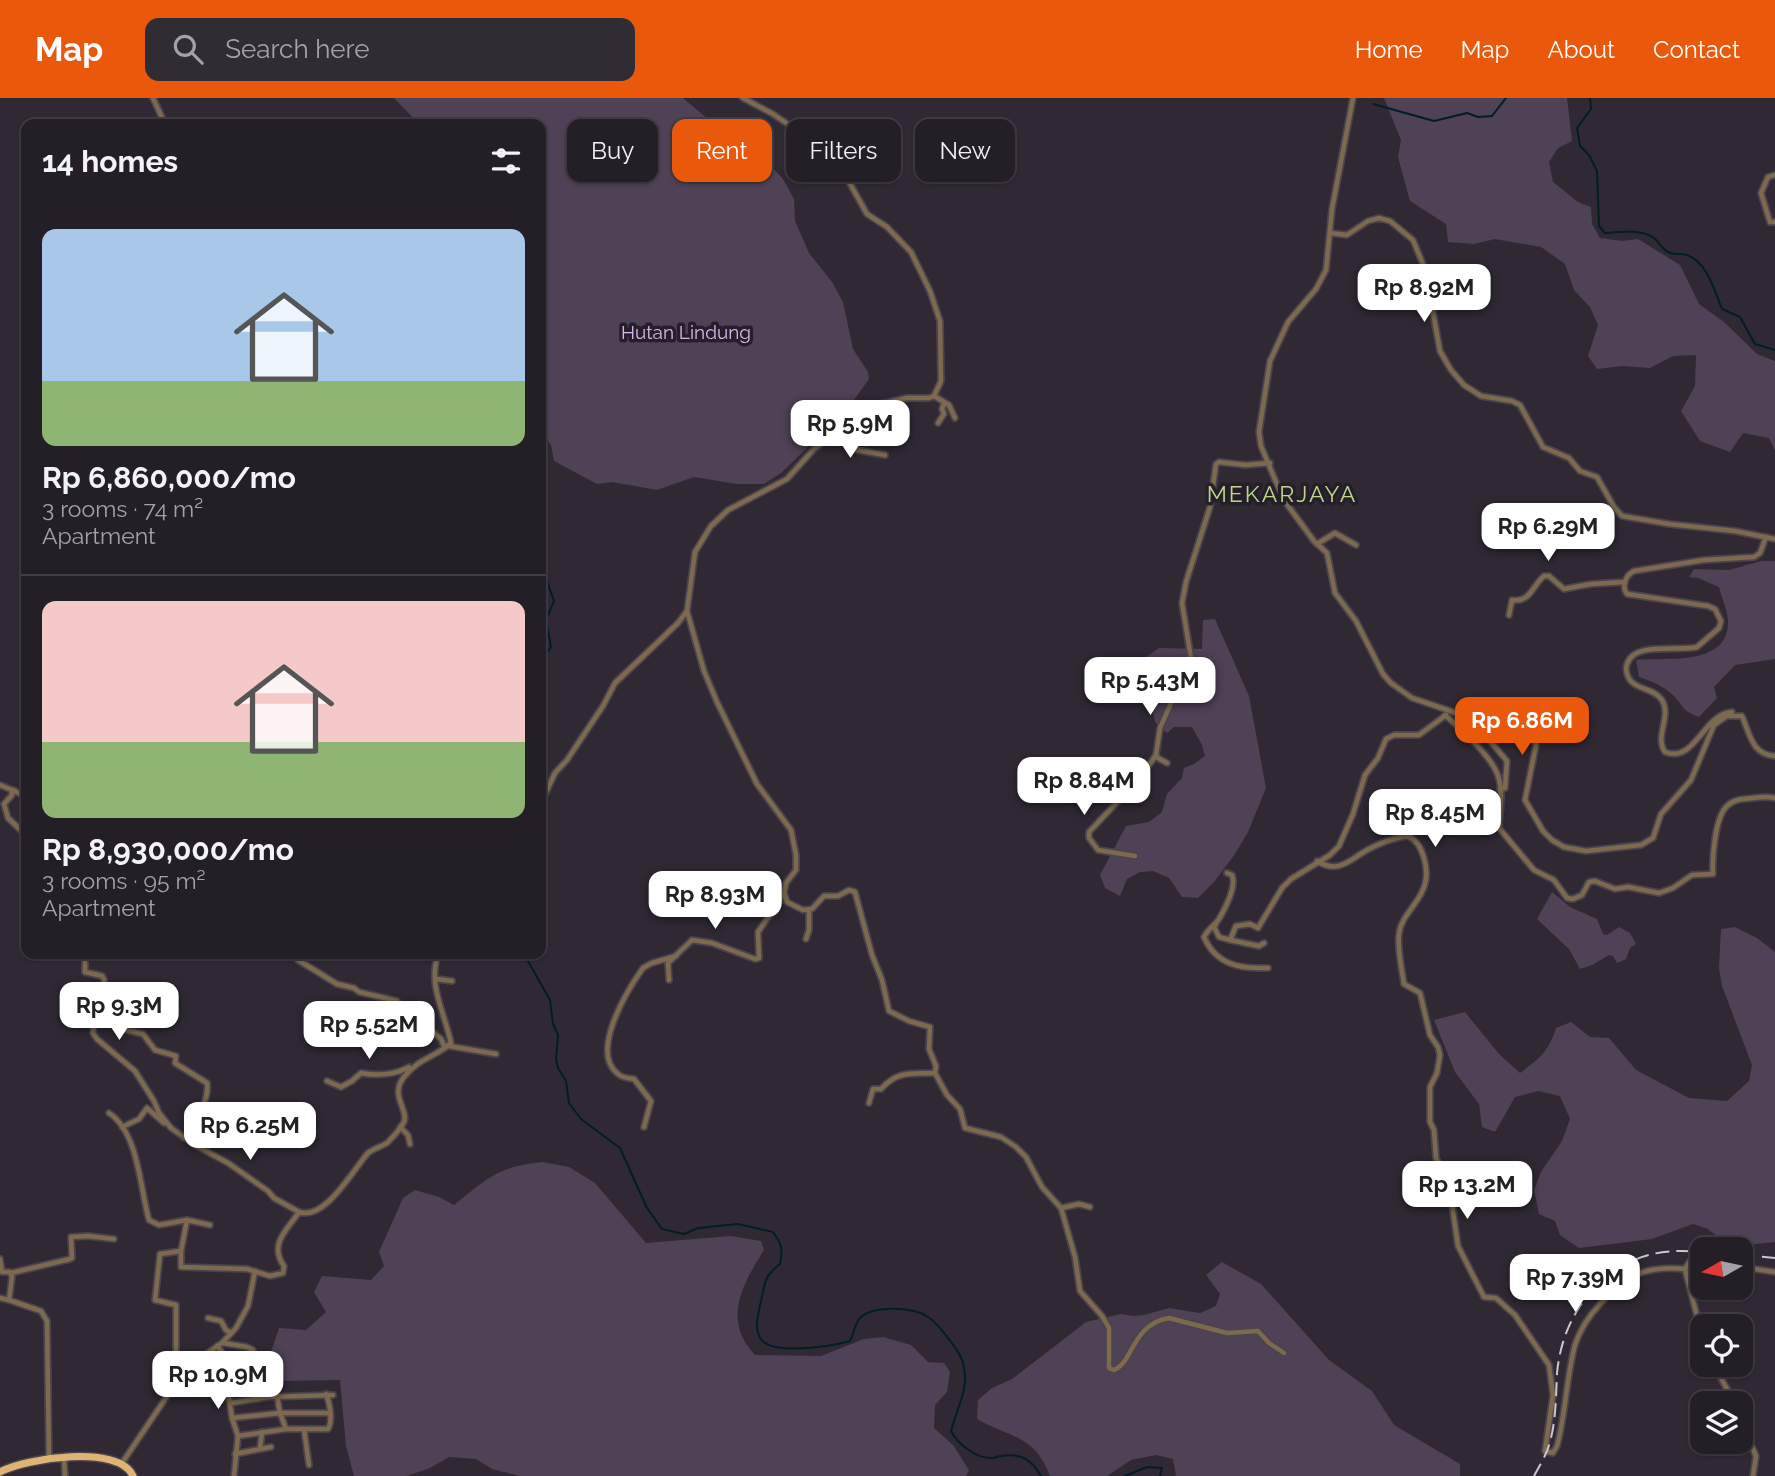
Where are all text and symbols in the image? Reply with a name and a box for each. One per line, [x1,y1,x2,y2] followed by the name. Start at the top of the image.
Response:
[145,18,635,81] search box
[35,30,103,69] text: Map
[169,30,207,68] icon: search
[225,34,370,64] text: Search here
[1355,35,1423,64] text: Home
[1461,35,1509,64] text: Map
[1547,35,1615,64] text: About
[1653,35,1740,64] text: Contact
[567,119,658,182] chip: Buy
[672,119,772,182] chip: Rent
[786,119,901,182] chip: Filters
[915,119,1015,182] chip: New
[487,142,525,180] icon: filters
[42,144,178,179] text: 14 homes
[1352,264,1496,324] pin: Rp 8.92M
[1374,273,1474,300] text: Rp 8.92M
[221,274,347,400] icon: home
[621,321,751,343] park label: Hutan Lindung
[785,400,915,460] pin: Rp 5.9M
[807,409,893,436] text: Rp 5.9M
[42,460,296,495] text: Rp 6,860,000/mo
[1207,480,1357,507] district label: MEKARJAYA
[42,495,203,522] text: 3 rooms · 74 m²
[1476,504,1620,563] pin: Rp 6.29M
[1498,512,1598,539] text: Rp 6.29M
[42,522,156,549] text: Apartment
[221,646,347,772] icon: home
[1078,658,1222,717] pin: Rp 5.43M
[1100,666,1200,693] text: Rp 5.43M
[1450,698,1594,757] pin: Rp 6.86M
[1471,706,1573,733] text: Rp 6.86M
[1012,758,1156,817] pin: Rp 8.84M
[1033,766,1135,793] text: Rp 8.84M
[1363,790,1507,849] pin: Rp 8.45M
[1385,798,1485,825] text: Rp 8.45M
[42,832,294,867] text: Rp 8,930,000/mo
[42,867,205,894] text: 3 rooms · 95 m²
[643,872,787,931] pin: Rp 8.93M
[665,880,765,907] text: Rp 8.93M
[42,894,156,921] text: Apartment
[54,982,184,1042] pin: Rp 9.3M
[76,991,162,1018] text: Rp 9.3M
[297,1002,441,1061] pin: Rp 5.52M
[320,1010,418,1037] text: Rp 5.52M
[178,1102,322,1162] pin: Rp 6.25M
[200,1111,300,1138] text: Rp 6.25M
[1395,1162,1539,1221] pin: Rp 13.2M
[1418,1170,1516,1197] text: Rp 13.2M
[1690,1237,1754,1300] north arrow
[1690,1237,1753,1454] map controls
[1503,1254,1647,1314] pin: Rp 7.39M
[1526,1263,1624,1290] text: Rp 7.39M
[1690,1314,1753,1377] button: locate
[146,1352,290,1411] pin: Rp 10.9M
[168,1360,268,1387] text: Rp 10.9M
[1690,1391,1753,1454] button: layers

